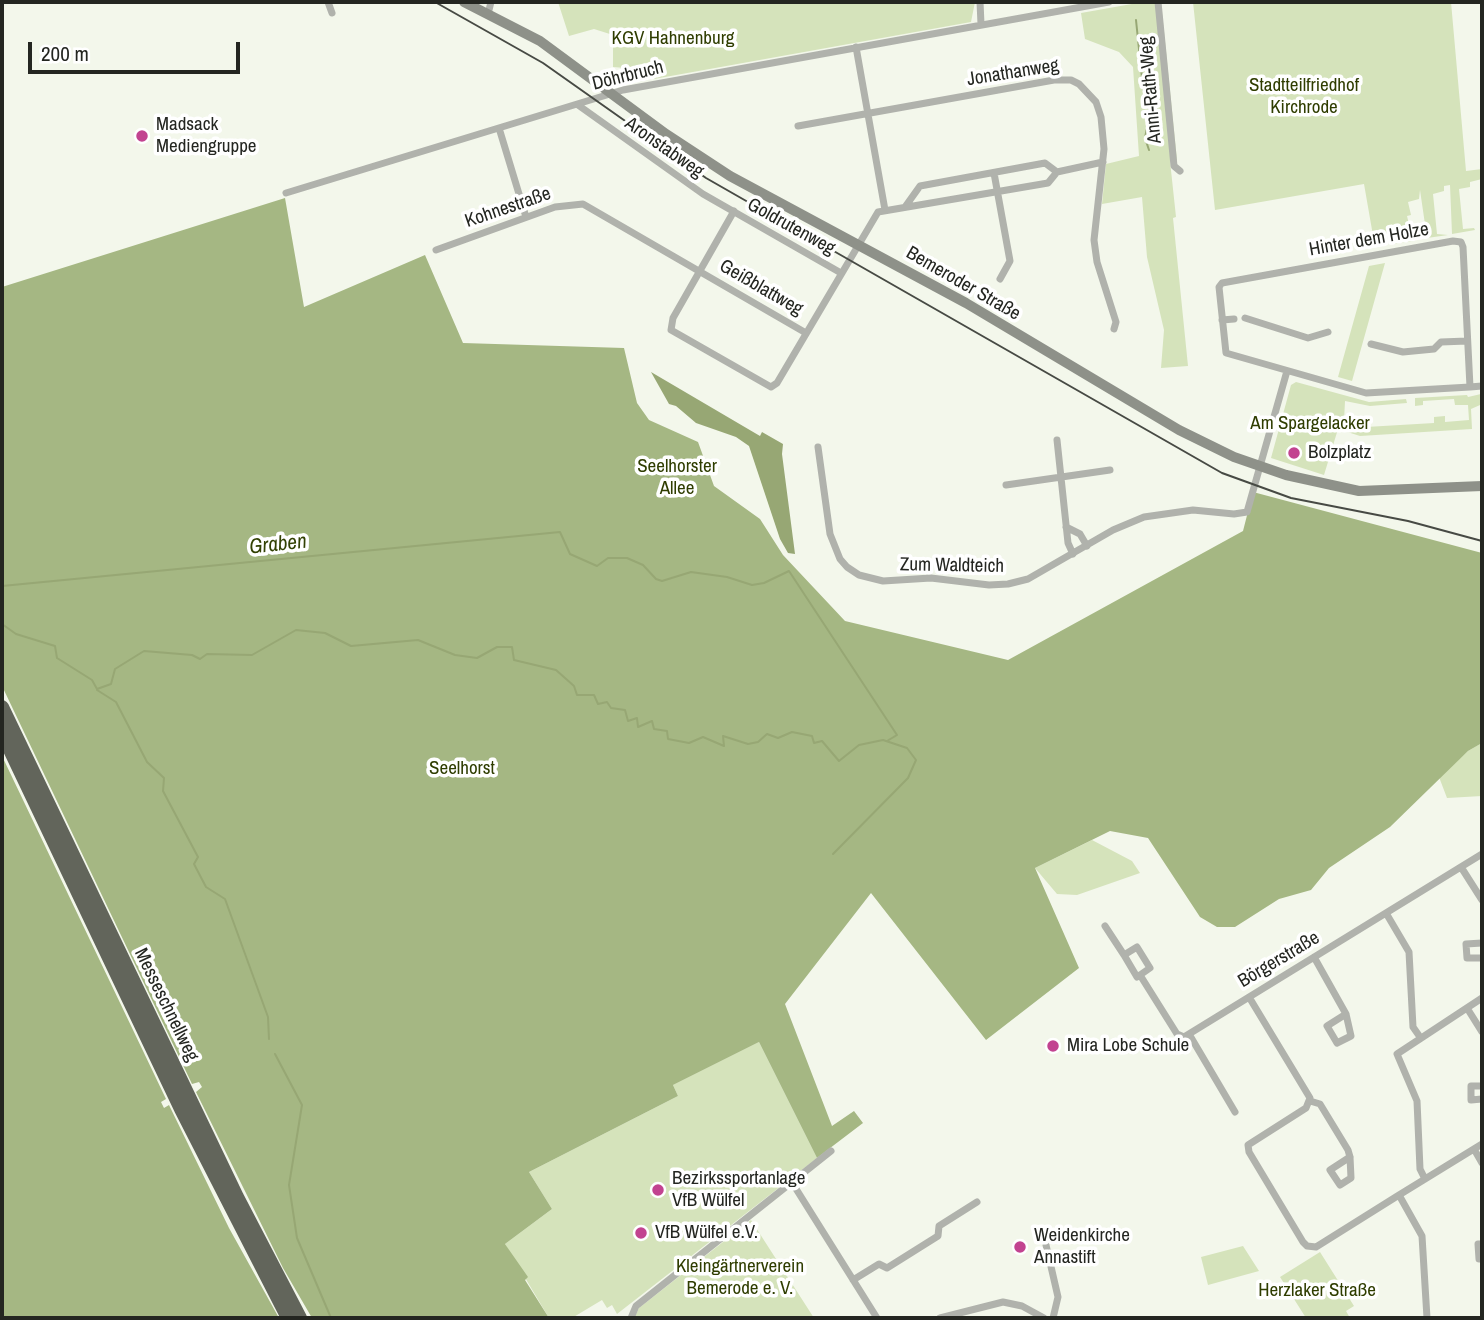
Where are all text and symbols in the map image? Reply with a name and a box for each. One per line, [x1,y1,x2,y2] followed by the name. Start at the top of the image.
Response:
[32,28,243,72] scale bar
[612,28,734,50] park label: KGV Hahnenburg
[1135,36,1167,144] street label: Anni-Rath-Weg
[41,39,89,68] text: 200 m
[965,54,1061,92] street label: Jonathanweg
[590,56,666,96] street label: Döhrbruch
[1249,75,1359,119] park label: Stadtteilfriedhof Kirchrode
[620,113,708,183] street label: Aronstabweg
[156,114,256,158] place label: Madsack Mediengruppe
[134,128,150,144] marker: Madsack Mediengruppe
[462,183,554,233] street label: Kohnestraße
[743,194,839,260] street label: Goldrutenweg
[1307,218,1431,262] street label: Hinter dem Holze
[902,242,1024,326] street label: Bemeroder Straße
[715,255,807,321] street label: Geißblattweg
[1250,413,1370,435] park label: Am Spargelacker
[1308,442,1371,464] place label: Bolzplatz
[1286,445,1302,461] marker: Bolzplatz
[637,456,717,500] park label: Seelhorster Allee
[248,529,308,561] water label: Graben
[900,554,1004,578] street label: Zum Waldteich
[429,758,495,780] park label: Seelhorst
[1234,927,1324,993] street label: Börgerstraße
[129,945,203,1065] street label: Messeschnellweg
[1067,1035,1189,1057] place label: Mira Lobe Schule
[1045,1038,1061,1054] marker: Mira Lobe Schule
[672,1168,805,1212] place label: Bezirkssportanlage VfB Wülfel
[650,1182,666,1198] marker: Bezirkssportanlage VfB Wülfel
[655,1222,758,1244] place label: VfB Wülfel e.V.
[633,1225,649,1241] marker: VfB Wülfel e.V.
[1034,1225,1130,1269] place label: Weidenkirche Annastift
[1012,1239,1028,1255] marker: Weidenkirche Annastift
[676,1256,804,1300] park label: Kleingärtnerverein Bemerode e. V.
[1258,1280,1376,1302] park label: Herzlaker Straße

